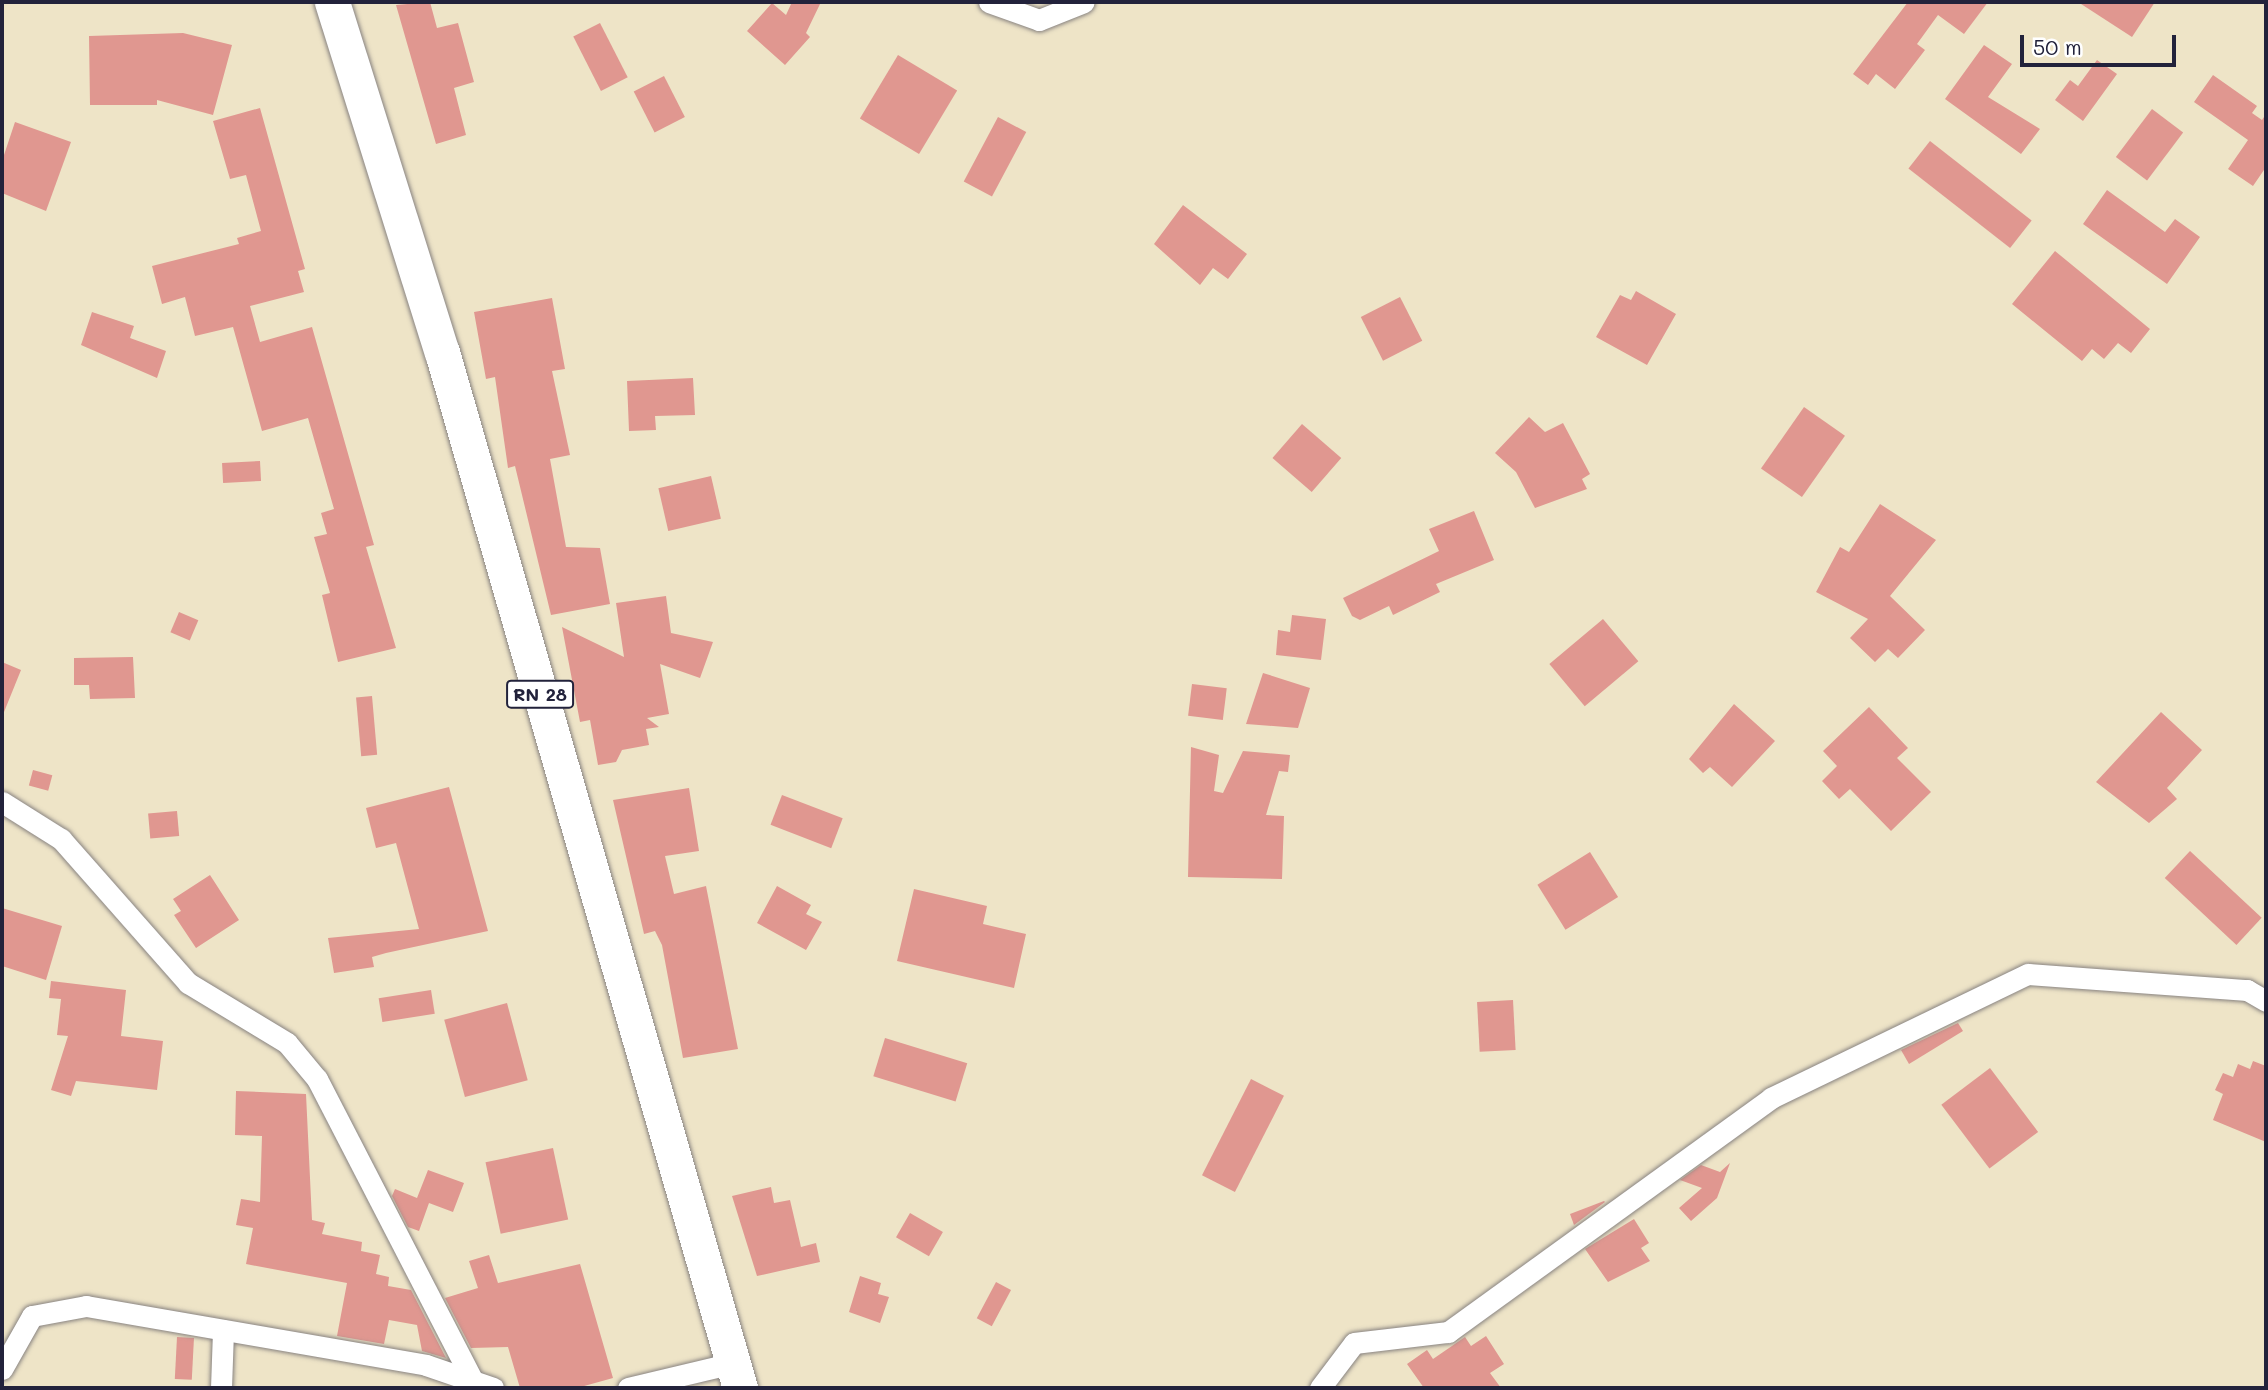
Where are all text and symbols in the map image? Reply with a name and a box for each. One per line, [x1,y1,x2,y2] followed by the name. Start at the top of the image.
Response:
[2023,21,2179,65] scale bar
[2033,33,2082,60] text: 50 m
[505,680,575,708] road number: RN 28

